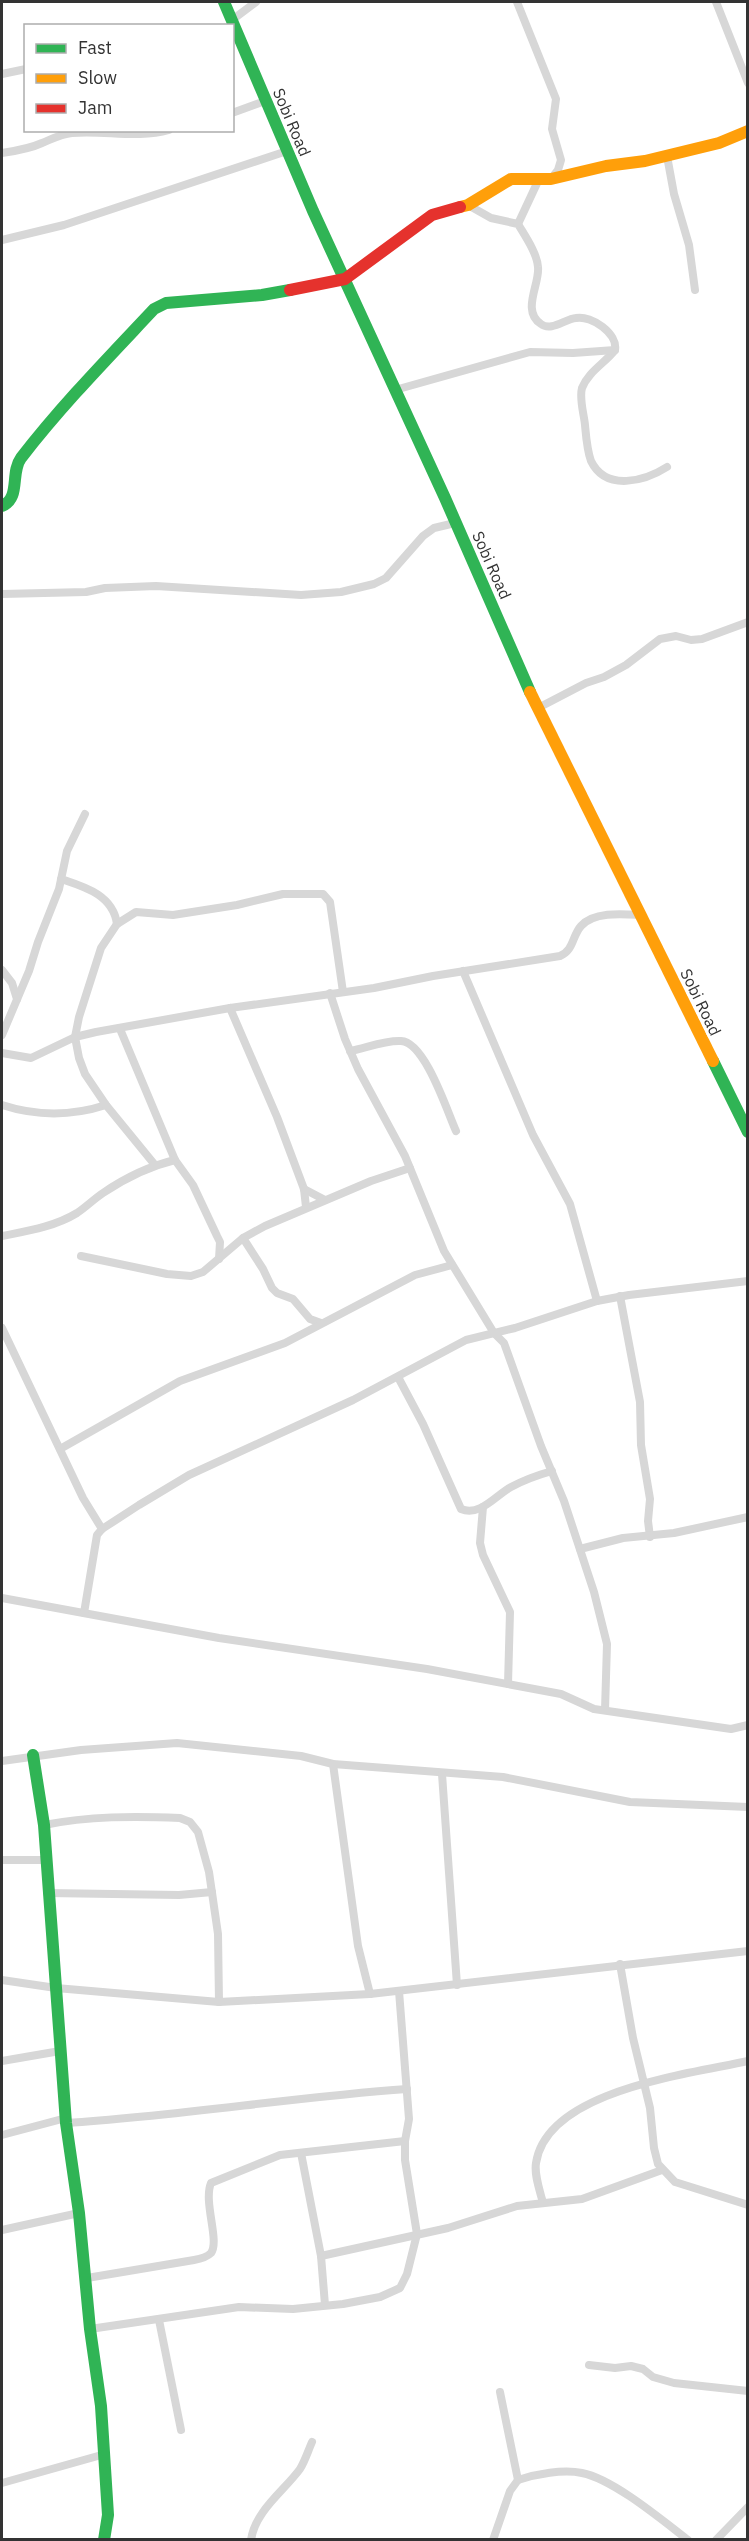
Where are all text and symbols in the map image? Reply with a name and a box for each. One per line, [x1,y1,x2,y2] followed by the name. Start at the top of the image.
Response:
[24,24,234,132] legend
[78,36,112,59] text: Fast
[78,66,117,89] text: Slow
[269,85,315,159] street label: Sobi Road
[78,96,113,119] text: Jam
[468,528,516,602] street label: Sobi Road
[676,965,726,1039] street label: Sobi Road

